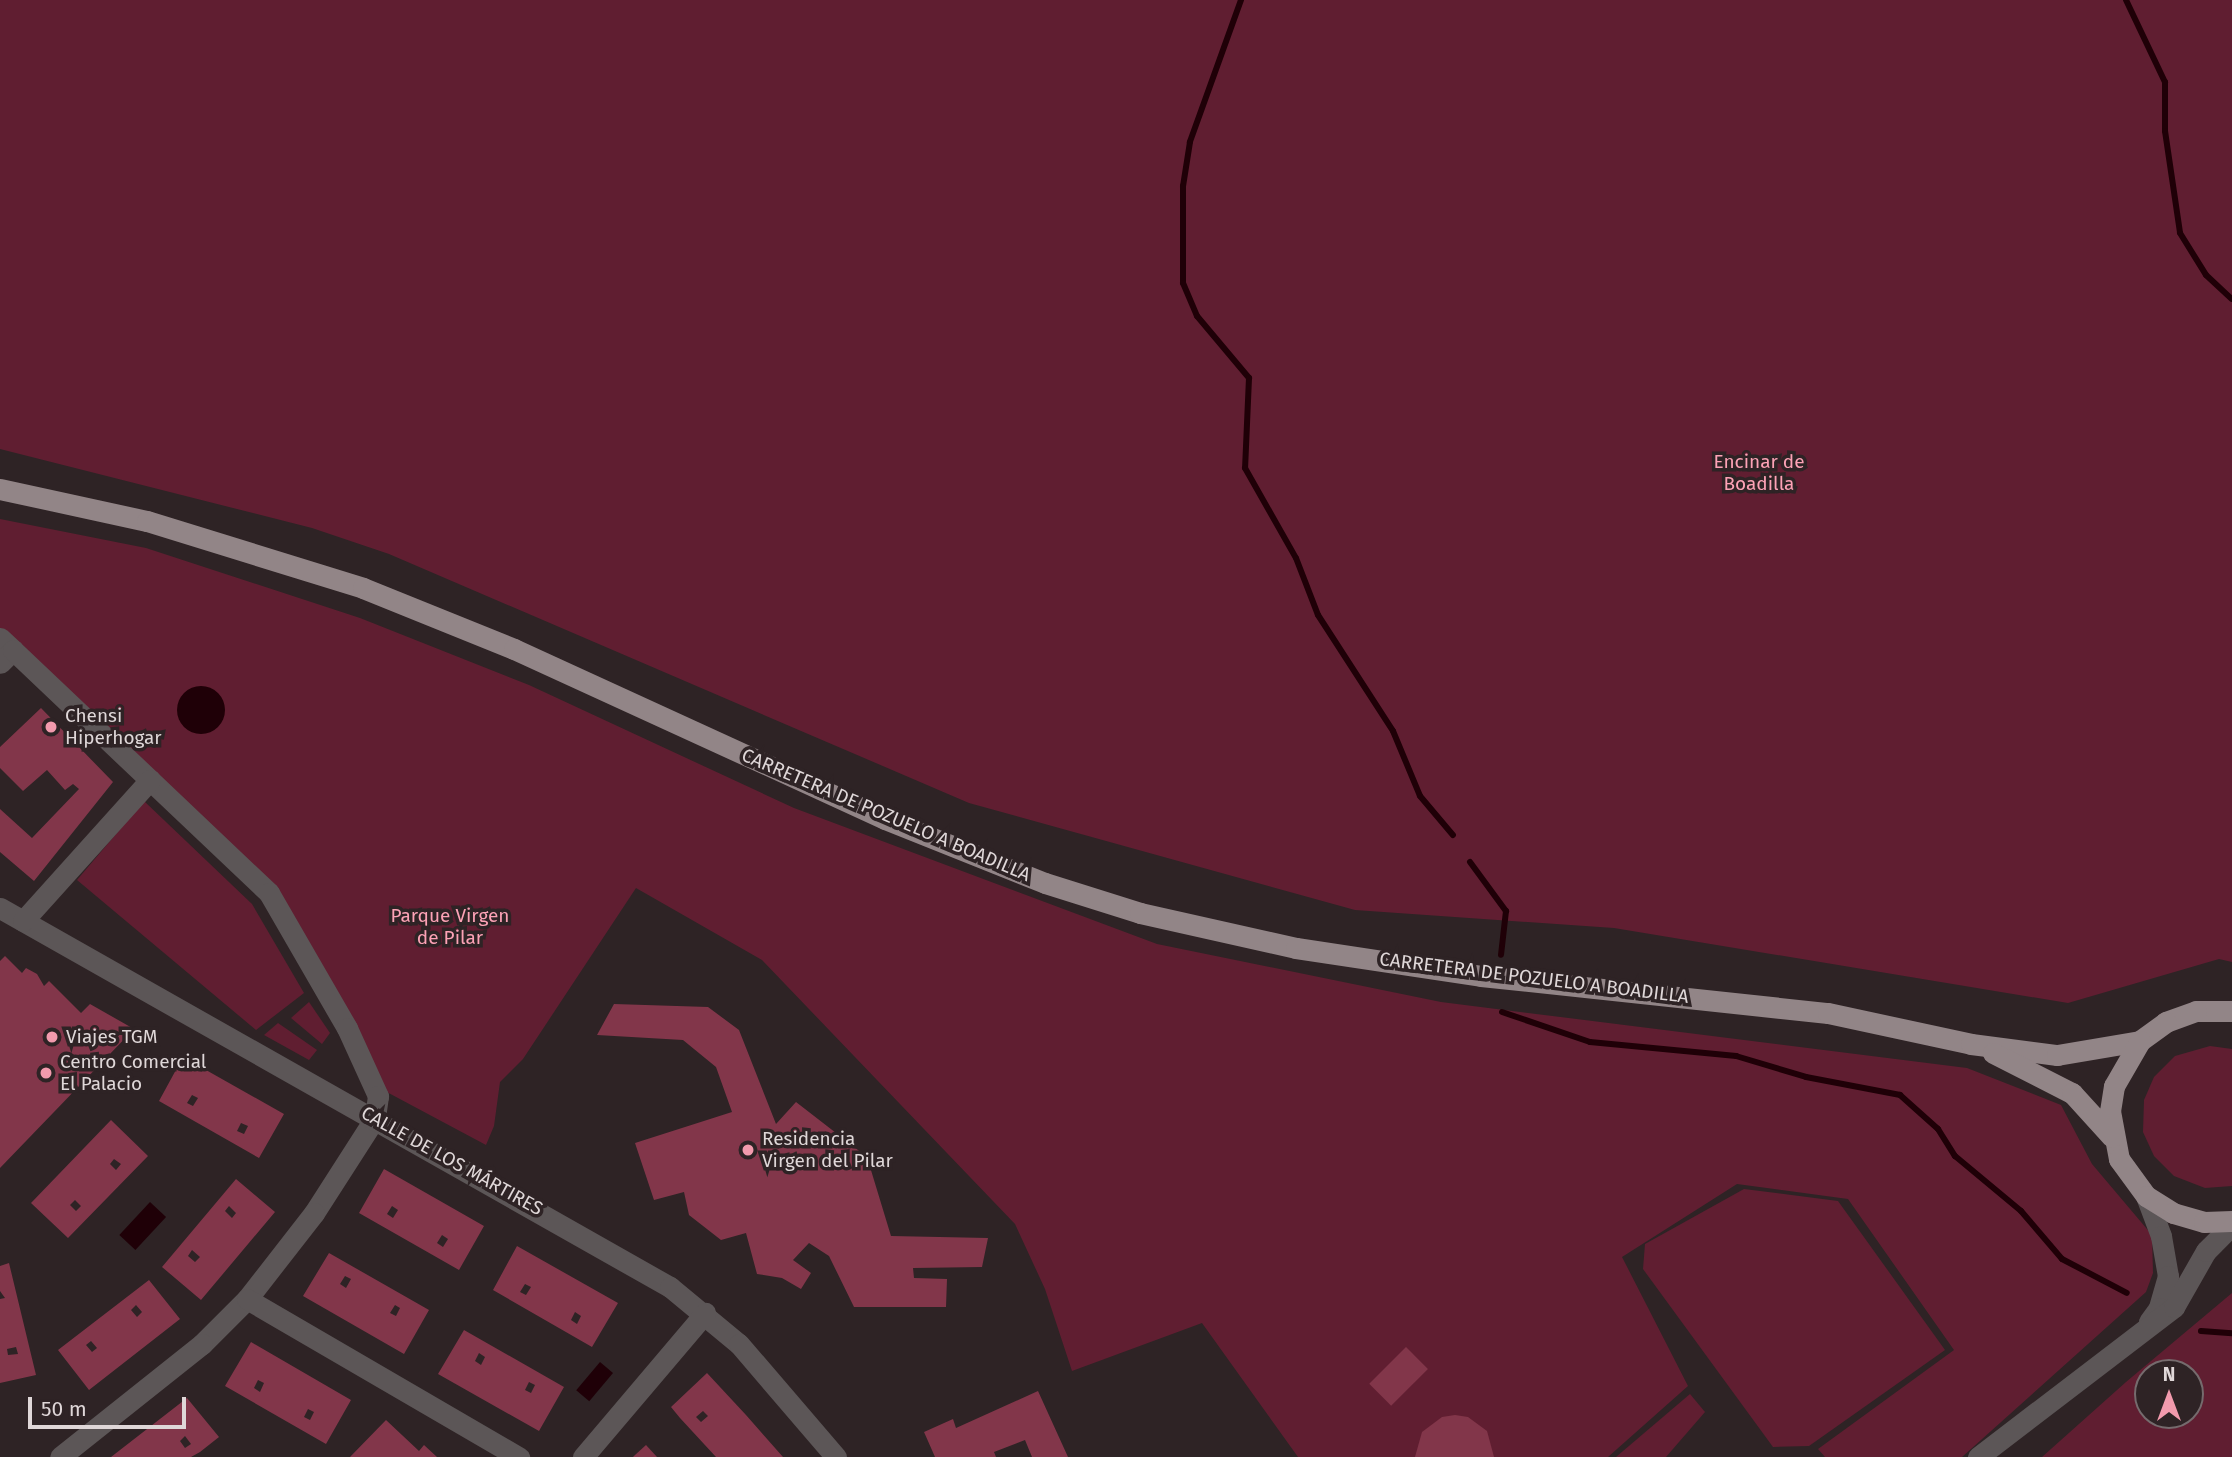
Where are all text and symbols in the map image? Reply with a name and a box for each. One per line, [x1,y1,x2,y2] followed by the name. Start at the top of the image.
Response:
[1713,451,1805,495] park label: Encinar de Boadilla
[65,705,162,749] place label: Chensi Hiperhogar
[43,719,59,735] marker: Chensi Hiperhogar
[738,744,1034,886] street label: CARRETERA DE POZUELO A BOADILLA
[391,905,509,949] park label: Parque Virgen de Pilar
[1378,948,1690,1008] street label: CARRETERA DE POZUELO A BOADILLA
[66,1026,158,1048] place label: Viajes TGM
[44,1029,60,1045] marker: Viajes TGM
[60,1051,206,1095] place label: Centro Comercial El Palacio
[38,1065,54,1081] marker: Centro Comercial El Palacio
[357,1102,547,1220] street label: CALLE DE LOS MÁRTIRES
[762,1128,893,1172] place label: Residencia Virgen del Pilar
[740,1142,756,1158] marker: Residencia Virgen del Pilar
[2134,1359,2204,1429] north arrow
[2163,1363,2175,1386] text: N
[32,1384,189,1428] scale bar
[41,1396,87,1422] text: 50 m

